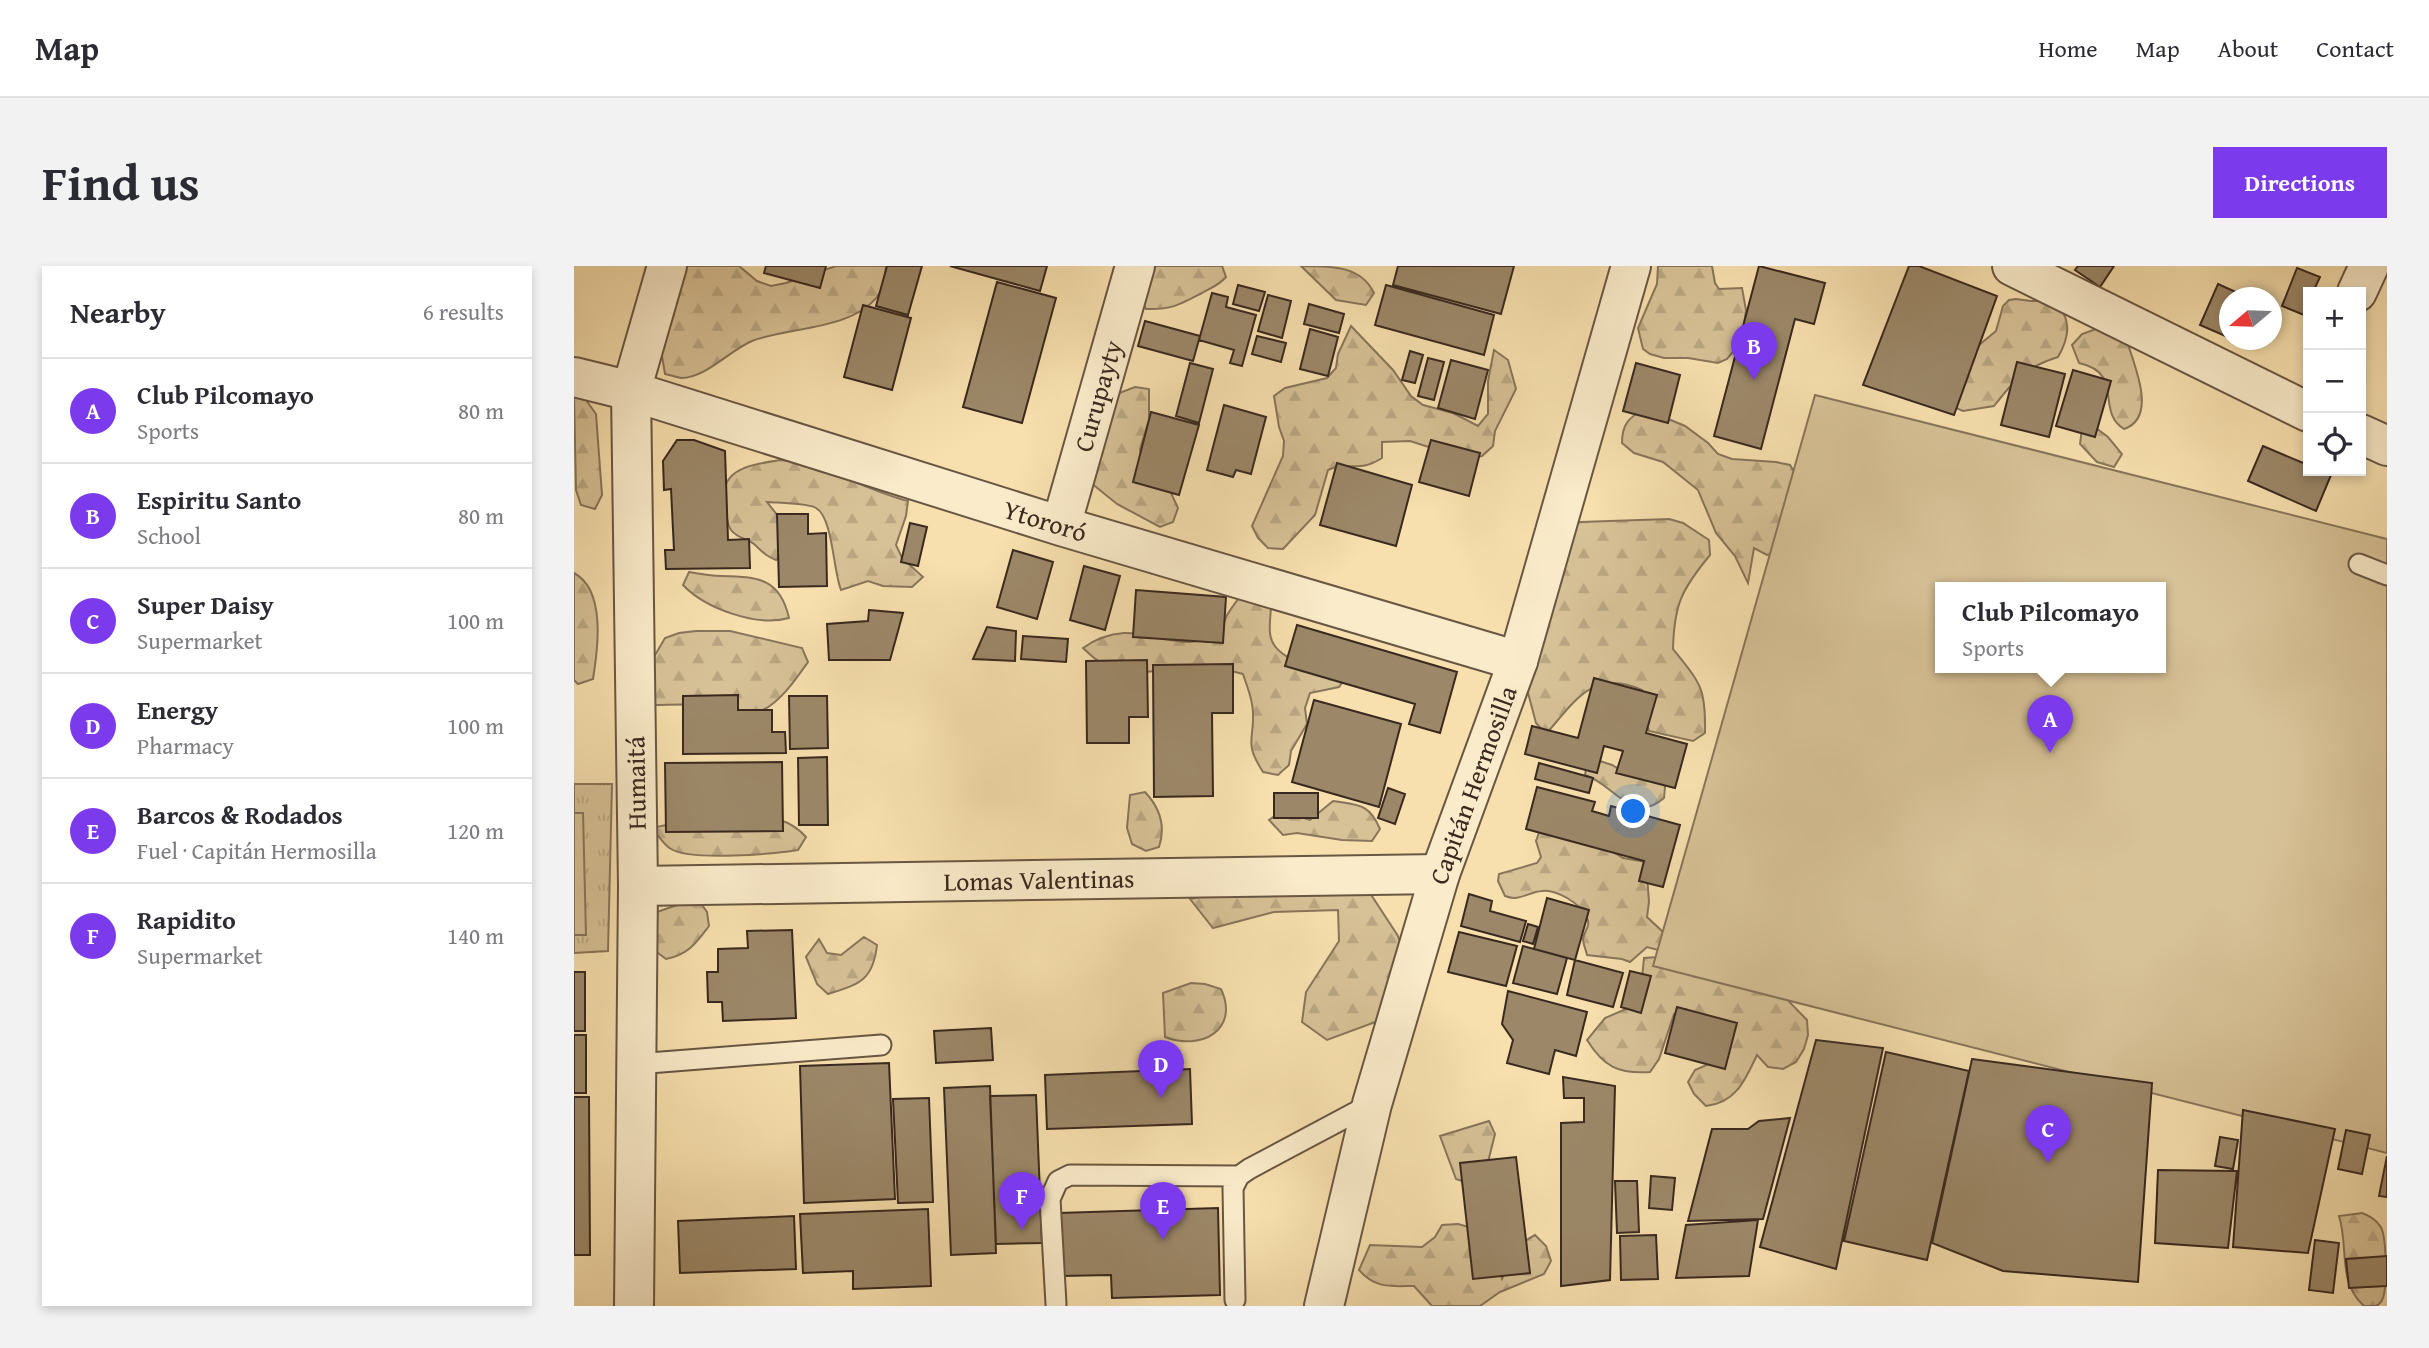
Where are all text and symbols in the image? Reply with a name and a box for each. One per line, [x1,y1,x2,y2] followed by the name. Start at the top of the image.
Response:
[35,24,99,72] text: Map
[2039,31,2098,66] text: Home
[2136,31,2180,66] text: Map
[2218,31,2278,66] text: About
[2316,31,2394,66] text: Contact
[42,146,200,218] text: Find us
[2213,147,2387,218] button: Directions
[2219,287,2282,350] north arrow
[2303,287,2366,476] map controls
[2303,287,2366,350] button: +
[70,290,166,334] text: Nearby
[423,295,504,328] text: 6 results
[1731,322,1777,380] pin: B
[1063,335,1132,456] street label: Curupayty
[2303,350,2366,413] button: −
[137,375,314,414] text: Club Pilcomayo
[86,394,100,427] text: A
[458,394,504,427] text: 80 m
[2303,413,2366,476] button: locate
[137,414,199,447] text: Sports
[137,480,301,519] text: Espiritu Santo
[998,489,1092,552] street label: Ytororó
[86,499,100,532] text: B
[458,499,504,532] text: 80 m
[137,519,201,552] text: School
[1935,582,2166,673] popup
[137,585,274,624] text: Super Daisy
[1962,592,2139,631] text: Club Pilcomayo
[86,604,100,637] text: C
[447,604,504,637] text: 100 m
[137,624,263,657] text: Supermarket
[1962,631,2024,664] text: Sports
[1419,679,1527,890] street label: Capitán Hermosilla
[137,690,218,729] text: Energy
[2027,695,2073,753] pin: A
[86,709,100,742] text: D
[447,709,504,742] text: 100 m
[137,729,234,762] text: Pharmacy
[615,735,656,830] street label: Humaitá
[1616,794,1650,828] your location
[137,795,343,834] text: Barcos & Rodados
[87,814,99,847] text: E
[447,814,504,847] text: 120 m
[137,834,377,867] text: Fuel · Capitán Hermosilla
[943,858,1135,901] street label: Lomas Valentinas
[137,900,236,939] text: Rapidito
[87,919,99,952] text: F
[447,919,504,952] text: 140 m
[137,939,263,972] text: Supermarket
[1138,1040,1184,1098] pin: D
[2025,1105,2071,1163] pin: C
[999,1172,1045,1230] pin: F
[1140,1182,1186,1240] pin: E

